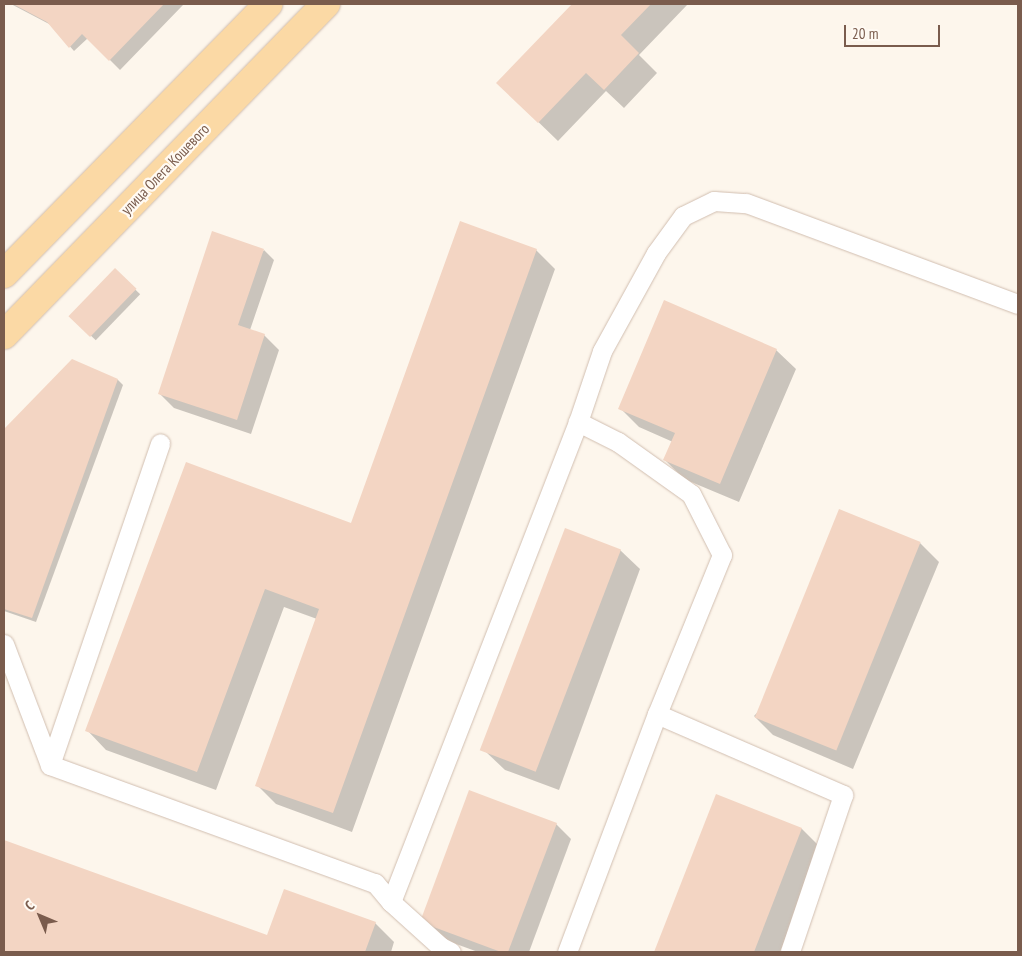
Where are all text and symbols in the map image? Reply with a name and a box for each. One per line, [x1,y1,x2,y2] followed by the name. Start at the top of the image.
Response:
[847,15,943,47] scale bar
[852,24,878,43] text: 20 m
[117,120,213,218] street label: улица Олега Кошевого
[15,891,65,941] north arrow
[21,897,38,914] text: С

